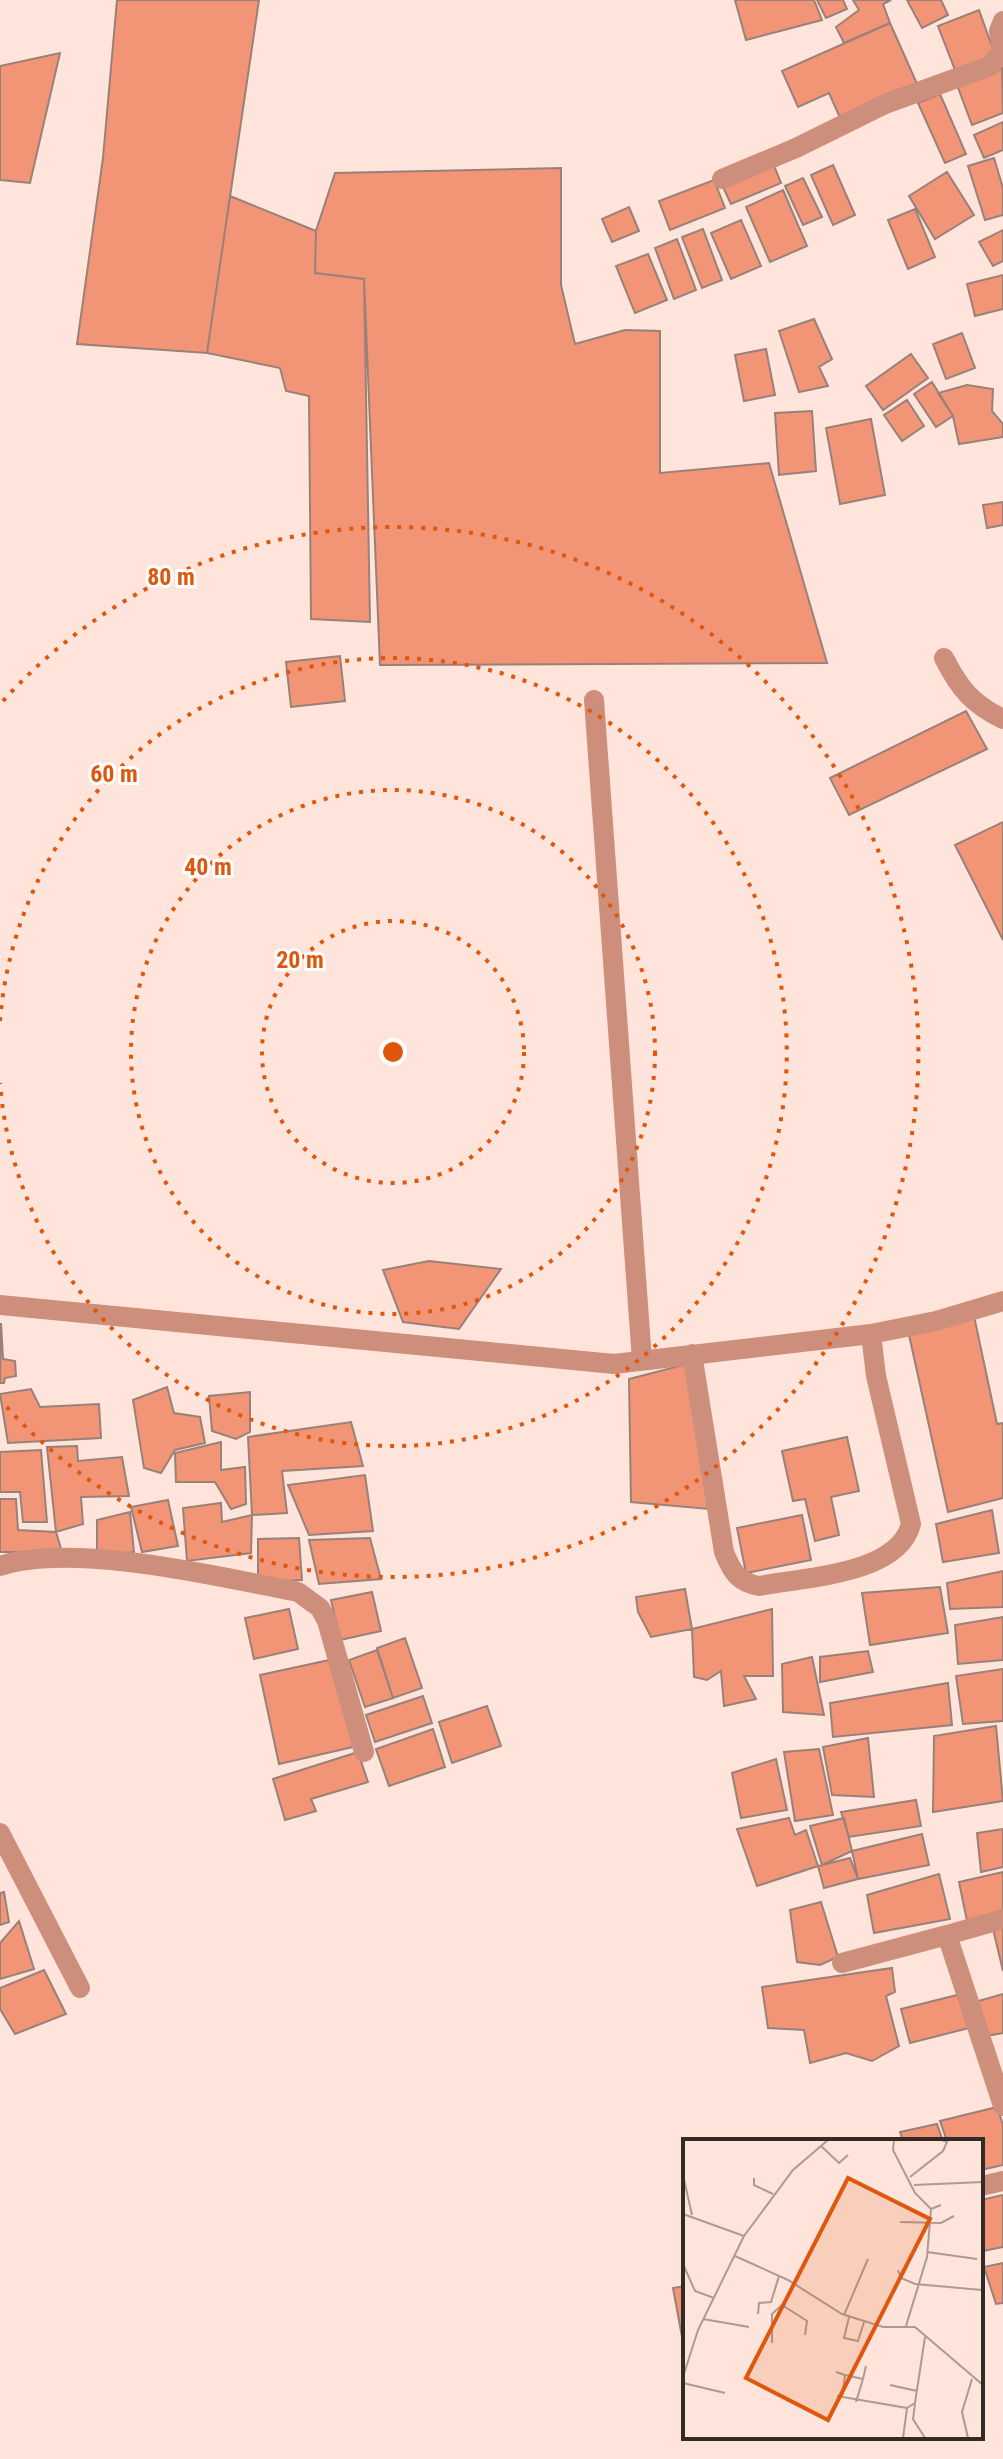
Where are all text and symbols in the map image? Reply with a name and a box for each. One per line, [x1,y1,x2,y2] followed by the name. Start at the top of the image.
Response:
[147,563,195,591] text: 80 m
[90,760,138,788] text: 60 m
[184,853,232,881] text: 40 m
[276,946,324,974] text: 20 m
[379,1038,407,1066] centre of rings
[683,2139,983,2439] inset map

